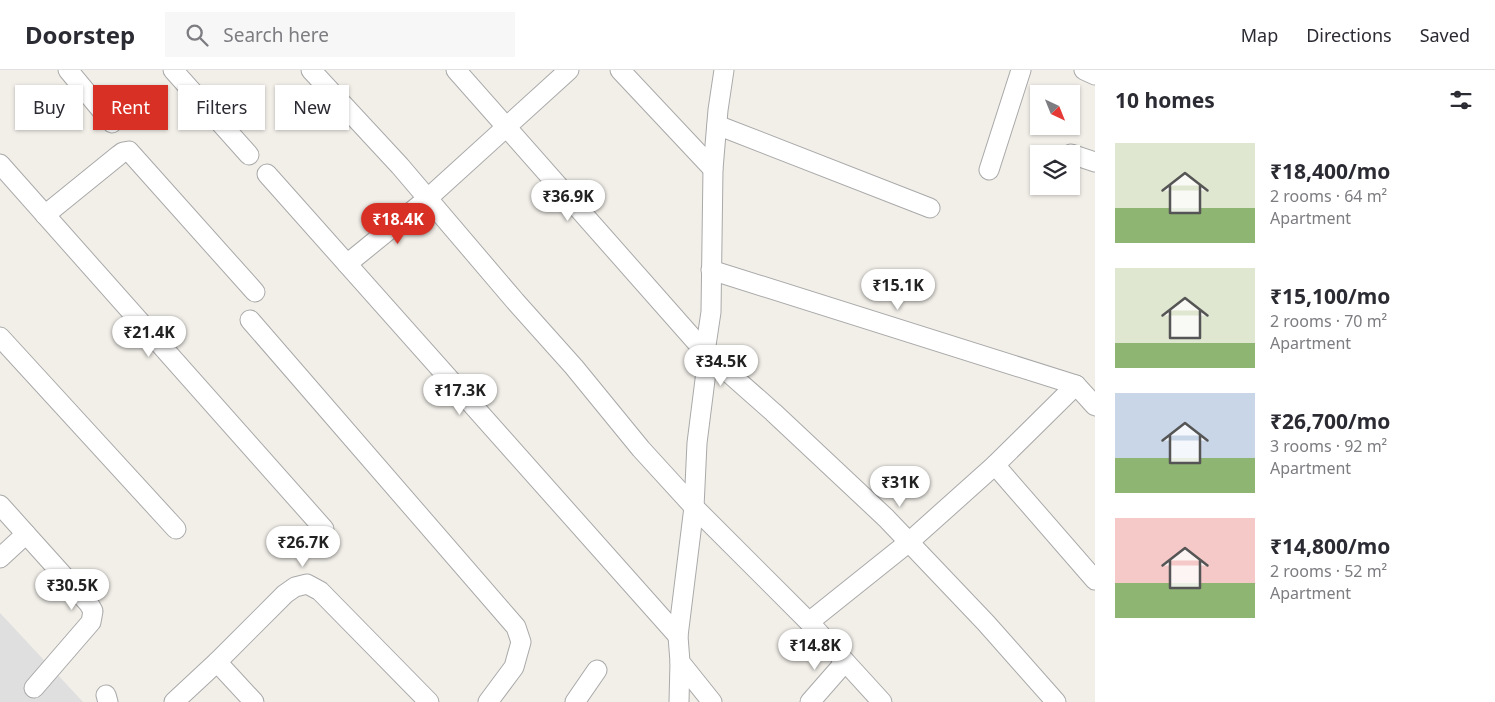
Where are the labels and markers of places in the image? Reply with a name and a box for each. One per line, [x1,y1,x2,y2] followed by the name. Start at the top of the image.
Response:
[527,180,609,222] pin: ₹36.9K
[357,202,439,245] pin: ₹18.4K
[857,268,939,311] pin: ₹15.1K
[108,316,190,358] pin: ₹21.4K
[680,344,762,387] pin: ₹34.5K
[419,374,501,416] pin: ₹17.3K
[870,466,930,508] pin: ₹31K
[262,526,344,568] pin: ₹26.7K
[31,568,113,611] pin: ₹30.5K
[774,628,856,671] pin: ₹14.8K

